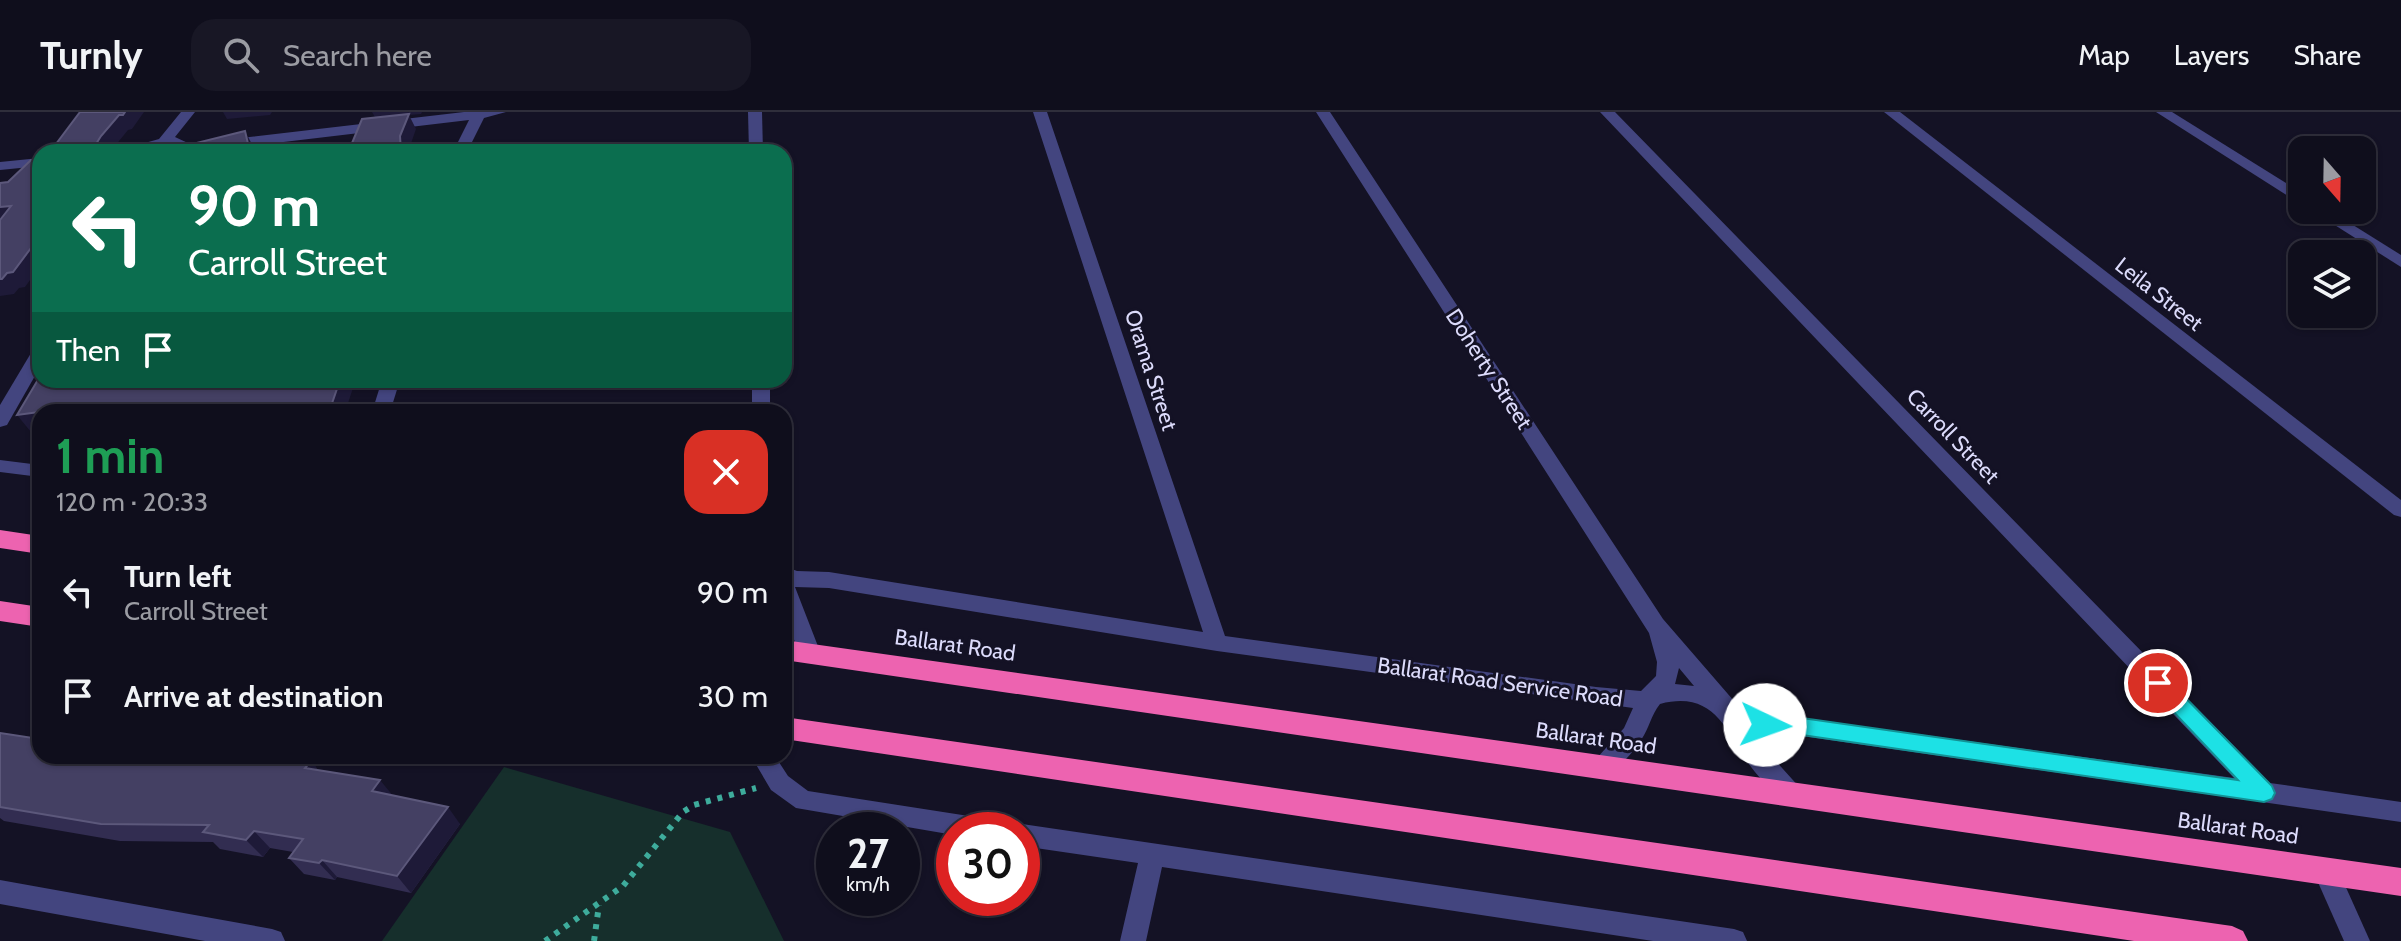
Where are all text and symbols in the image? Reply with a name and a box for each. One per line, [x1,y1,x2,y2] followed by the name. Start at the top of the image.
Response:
[191,19,751,91] search box
[40,32,143,79] text: Turnly
[219,33,263,77] icon: search
[283,37,432,74] text: Search here
[2078,38,2130,72] text: Map
[2174,38,2249,72] text: Layers
[2293,38,2361,72] text: Share
[2288,136,2376,224] north arrow
[2288,136,2376,328] map controls
[188,172,320,240] text: 90 m
[56,176,160,280] icon: left
[188,240,387,284] text: Carroll Street
[2288,240,2376,328] button: layers
[2110,251,2209,337] street label: Leila Street
[1440,304,1538,435] street label: Doherty Street
[1119,306,1183,434] street label: Orama Street
[136,328,180,372] icon: arrive
[56,332,120,369] text: Then
[1901,383,2005,490] street label: Carroll Street
[56,427,164,485] text: 1 min
[684,430,768,514] button: close
[56,486,208,518] text: 120 m · 20:33
[124,558,232,595] text: Turn left
[56,570,100,614] icon: left
[697,574,768,611] text: 90 m
[124,595,268,627] text: Carroll Street
[893,623,1017,667] street label: Ballarat Road
[2124,649,2192,717] pin
[1376,651,1624,713] street label: Ballarat Road Service Road
[2136,661,2180,705] icon: arrive
[56,674,100,718] icon: arrive
[124,678,384,715] text: Arrive at destination
[698,678,768,715] text: 30 m
[1723,683,1807,767] position arrow
[1534,716,1658,760] street label: Ballarat Road
[2176,806,2300,850] street label: Ballarat Road
[936,812,1040,916] speed limit sign: 30
[847,829,889,878] text: 27
[846,872,890,896] text: km/h

